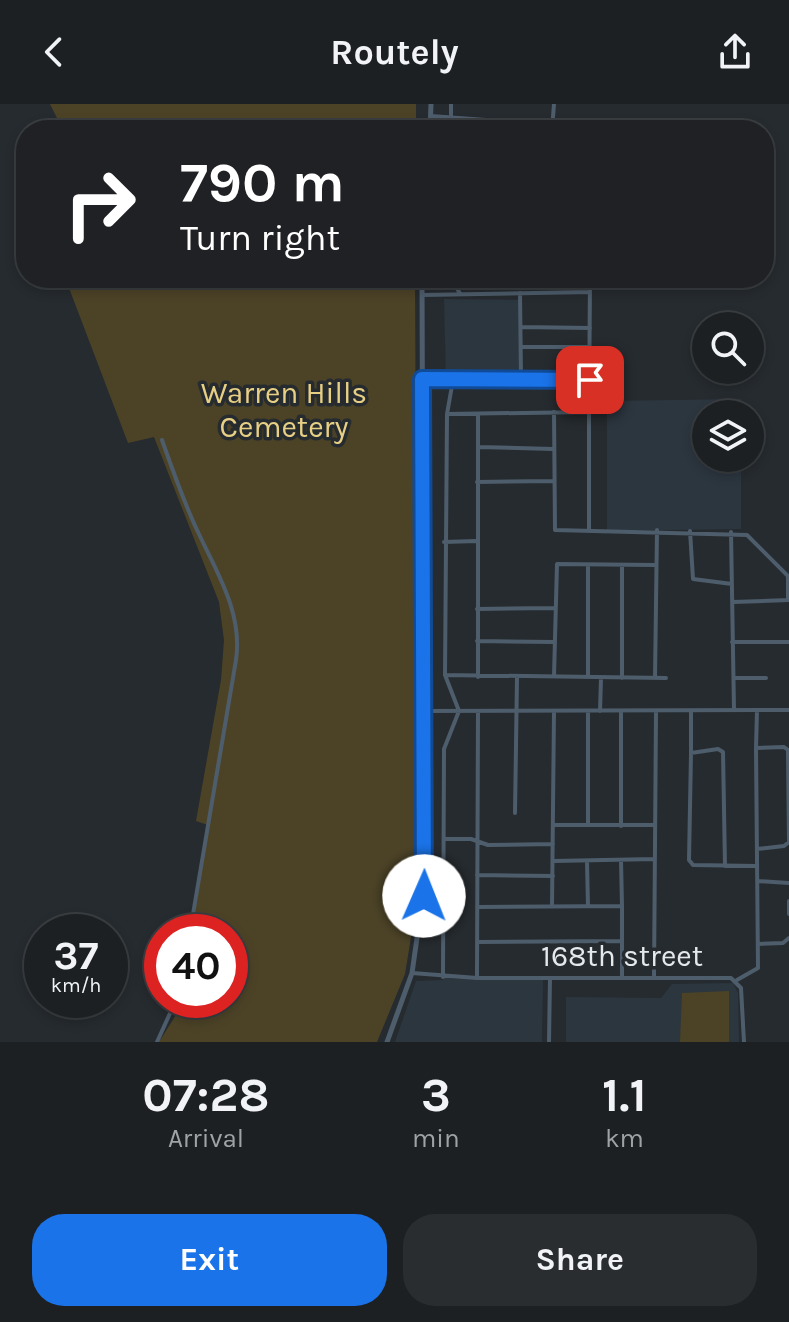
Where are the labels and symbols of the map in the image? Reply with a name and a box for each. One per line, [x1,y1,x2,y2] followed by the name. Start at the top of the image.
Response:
[556,346,624,414] pin
[201,375,367,445] park label: Warren Hills Cemetery
[382,854,466,938] position arrow
[144,914,248,1018] speed limit sign: 40
[541,938,703,974] street label: 168th street

